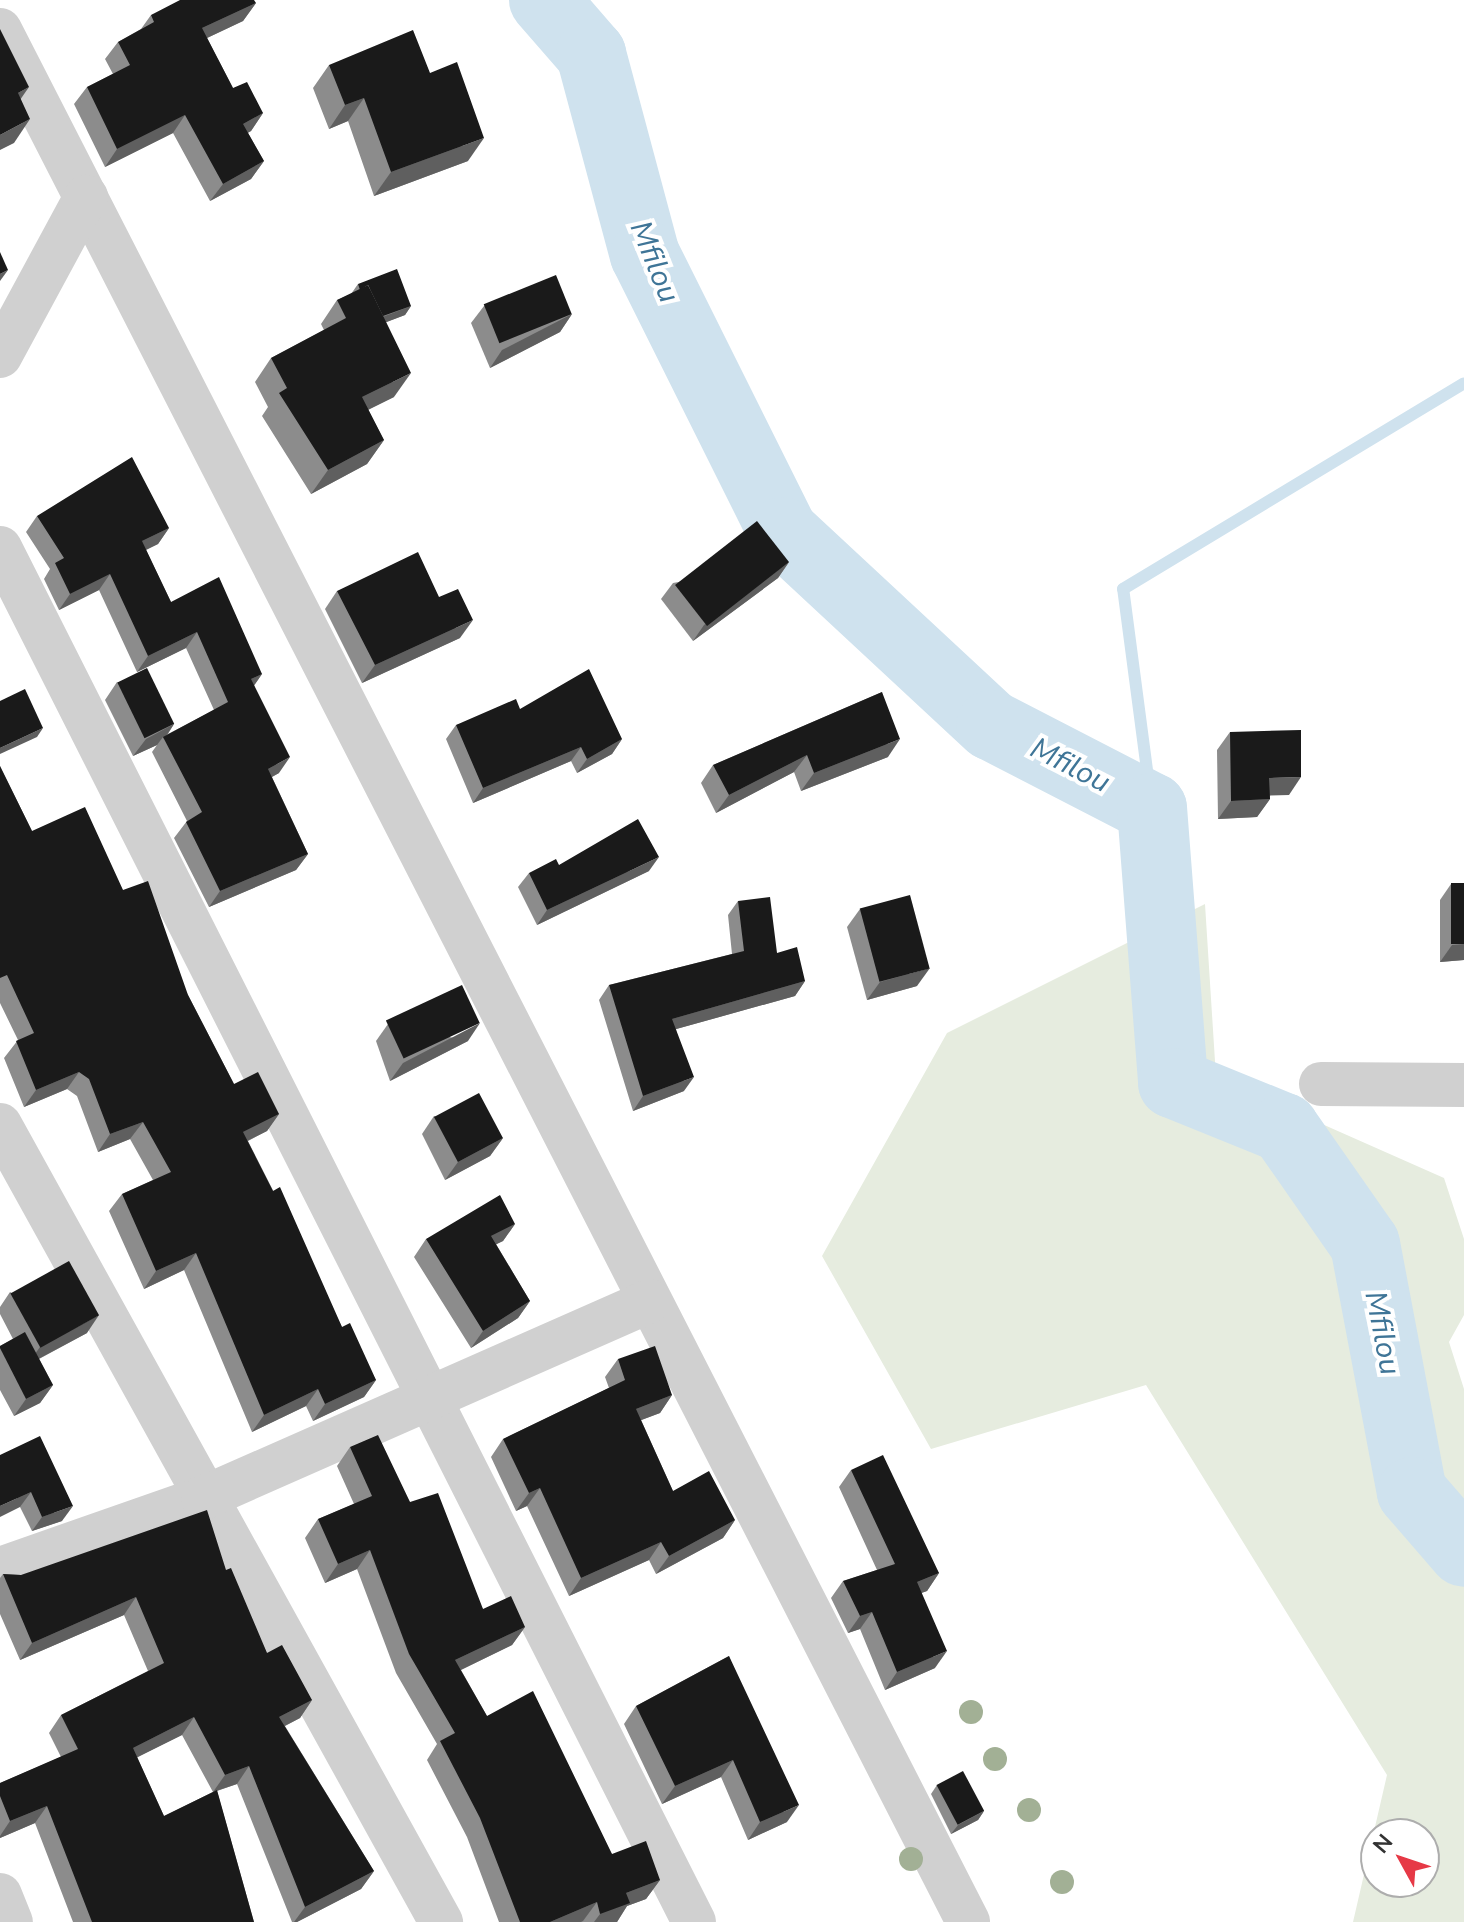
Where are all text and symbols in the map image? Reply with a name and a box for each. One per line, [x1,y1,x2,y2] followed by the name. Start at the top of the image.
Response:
[621,216,687,308] water label: Mfilou
[1024,731,1116,801] water label: Mfilou
[1356,1288,1408,1378] water label: Mfilou
[1360,1818,1440,1898] north arrow
[1366,1828,1400,1860] text: N

